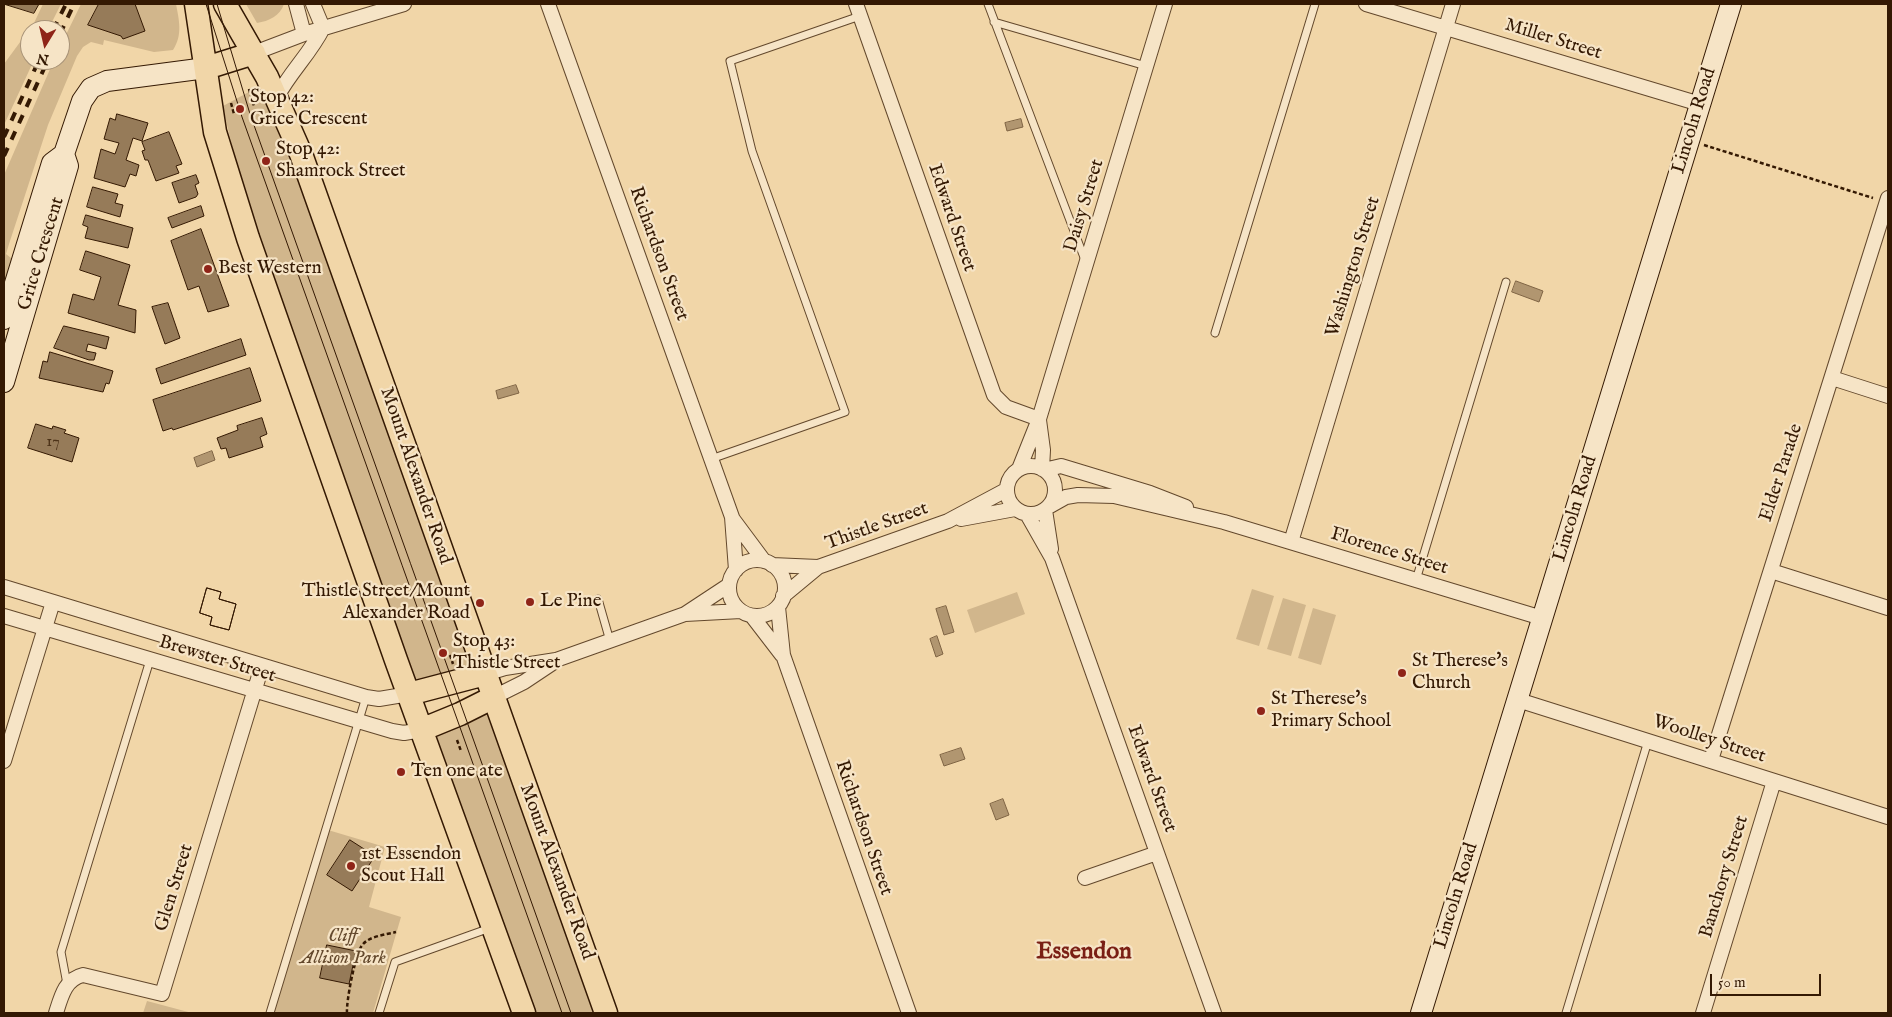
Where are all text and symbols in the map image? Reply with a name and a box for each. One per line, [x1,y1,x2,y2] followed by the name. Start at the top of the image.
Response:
[1502,14,1604,66] street label: Miller Street
[20,20,70,70] north arrow
[35,49,50,69] text: N
[1668,65,1722,177] street label: Lincoln Road
[250,87,367,131] place label: Stop 42: Grice Crescent
[234,103,246,115] marker: Stop 42: Grice Crescent
[276,139,406,183] place label: Stop 42: Shamrock Street
[260,155,272,167] marker: Stop 42: Shamrock Street
[1060,157,1110,255] street label: Daisy Street
[922,161,980,275] street label: Edward Street
[623,184,693,324] street label: Richardson Street
[1322,194,1386,340] street label: Washington Street
[14,195,70,313] street label: Grice Crescent
[218,258,322,280] place label: Best Western
[202,263,214,275] marker: Best Western
[374,385,456,567] street label: Mount Alexander Road
[1755,421,1809,525] street label: Elder Parade
[46,433,60,453] house number: 17
[1549,453,1603,565] street label: Lincoln Road
[823,498,931,556] street label: Thistle Street
[1328,523,1450,581] street label: Florence Street
[302,581,470,625] place label: Thistle Street/Mount Alexander Road
[540,591,601,613] place label: Le Pine
[524,596,536,608] marker: Le Pine
[474,597,486,609] marker: Thistle Street/Mount Alexander Road
[156,631,278,689] street label: Brewster Street
[453,631,560,675] place label: Stop 43: Thistle Street
[437,647,449,659] marker: Stop 43: Thistle Street
[1412,651,1508,695] place label: St Therese's Church
[1396,667,1408,679] marker: St Therese's Church
[1271,689,1391,733] place label: St Therese's Primary School
[1255,705,1267,717] marker: St Therese's Primary School
[1650,711,1768,769] street label: Woolley Street
[1121,722,1181,836] street label: Edward Street
[829,757,897,899] street label: Richardson Street
[411,761,503,783] place label: Ten one ate
[395,766,407,778] marker: Ten one ate
[514,781,598,963] street label: Mount Alexander Road
[1696,813,1754,941] street label: Banchory Street
[1430,840,1484,952] street label: Lincoln Road
[151,841,199,935] street label: Glen Street
[361,844,461,888] place label: 1st Essendon Scout Hall
[345,860,357,872] marker: 1st Essendon Scout Hall
[300,926,386,970] park label: Cliff Allison Park
[1036,939,1132,967] district label: Essendon
[1712,964,1823,996] scale bar
[1718,973,1746,992] text: 50 m

